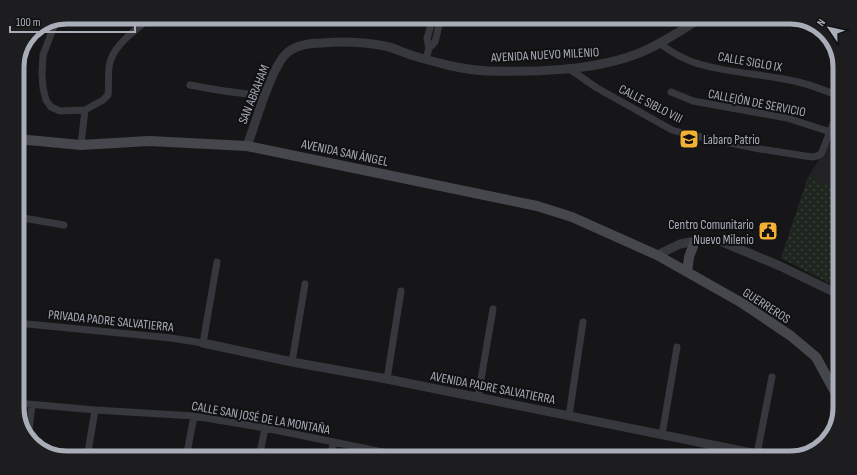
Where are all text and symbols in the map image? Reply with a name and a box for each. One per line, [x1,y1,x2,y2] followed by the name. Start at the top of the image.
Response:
[10,8,135,34] scale bar
[809,8,849,48] north arrow
[16,15,41,30] text: 100 m
[814,17,828,29] text: N
[490,44,600,66] street label: AVENIDA NUEVO MILENIO
[717,48,784,76] street label: CALLE SIGLO IX
[235,62,273,126] street label: SAN ABRAHAM
[616,81,685,127] street label: CALLE SIBLO VIII
[707,86,807,120] street label: CALLEJÓN DE SERVICIO
[678,128,700,150] school or university icon: Labaro Patrio
[703,132,760,148] place label: Labaro Patrio
[299,136,390,170] street label: AVENIDA SAN ÁNGEL
[668,217,754,248] place label: Centro Comunitario Nuevo Milenio
[757,220,779,242] public building icon: Centro Comunitario Nuevo Milenio
[740,285,794,327] street label: GUERREROS
[47,306,175,336] street label: PRIVADA PADRE SALVATIERRA
[428,368,557,408] street label: AVENIDA PADRE SALVATIERRA
[190,398,332,438] street label: CALLE SAN JOSÉ DE LA MONTAÑA

